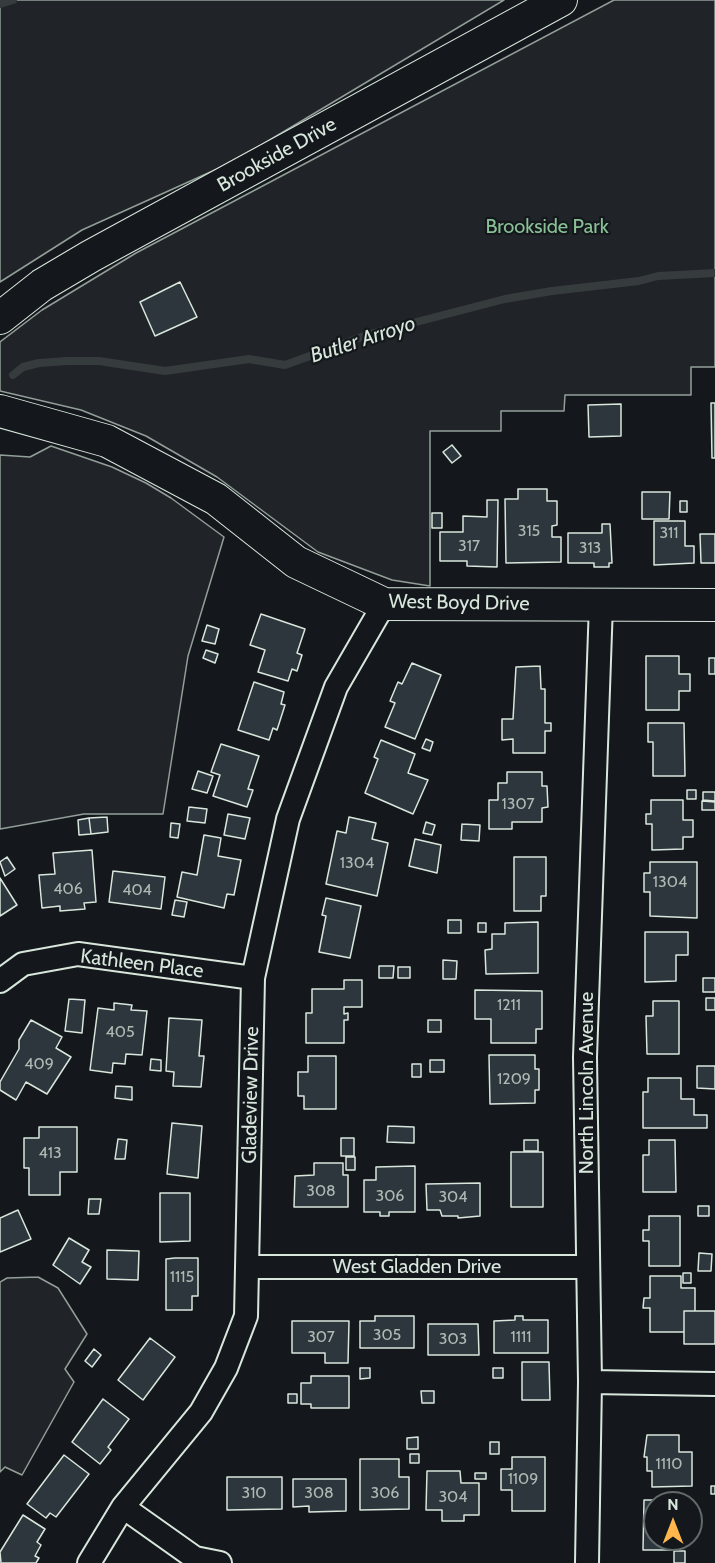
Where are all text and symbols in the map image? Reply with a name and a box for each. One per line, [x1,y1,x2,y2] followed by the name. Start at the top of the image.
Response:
[213,112,341,198] street label: Brookside Drive
[485,215,609,239] park label: Brookside Park
[307,311,419,369] water label: Butler Arroyo
[518,521,540,541] house number: 315
[659,523,679,543] house number: 311
[458,536,480,556] house number: 317
[579,538,601,558] house number: 313
[388,590,530,616] street label: West Boyd Drive
[502,794,534,814] house number: 1307
[340,853,374,873] house number: 1304
[653,872,687,892] house number: 1304
[53,879,83,899] house number: 406
[122,880,152,900] house number: 404
[79,945,205,983] street label: Kathleen Place
[575,992,599,1174] street label: North Lincoln Avenue
[497,995,521,1015] house number: 1211
[105,1022,135,1042] house number: 405
[238,1026,264,1164] street label: Gladeview Drive
[24,1054,54,1074] house number: 409
[497,1069,531,1089] house number: 1209
[38,1143,62,1163] house number: 413
[306,1181,336,1201] house number: 308
[376,1186,404,1206] house number: 306
[438,1187,468,1207] house number: 304
[333,1255,501,1279] street label: West Gladden Drive
[170,1267,194,1287] house number: 1115
[373,1325,401,1345] house number: 305
[307,1327,335,1347] house number: 307
[511,1327,531,1347] house number: 1111
[439,1329,467,1349] house number: 303
[656,1454,682,1474] house number: 1110
[508,1469,538,1489] house number: 1109
[241,1483,267,1503] house number: 310
[304,1483,334,1503] house number: 308
[371,1483,399,1503] house number: 306
[438,1487,468,1507] house number: 304
[643,1491,703,1551] north arrow
[667,1495,679,1514] text: N

